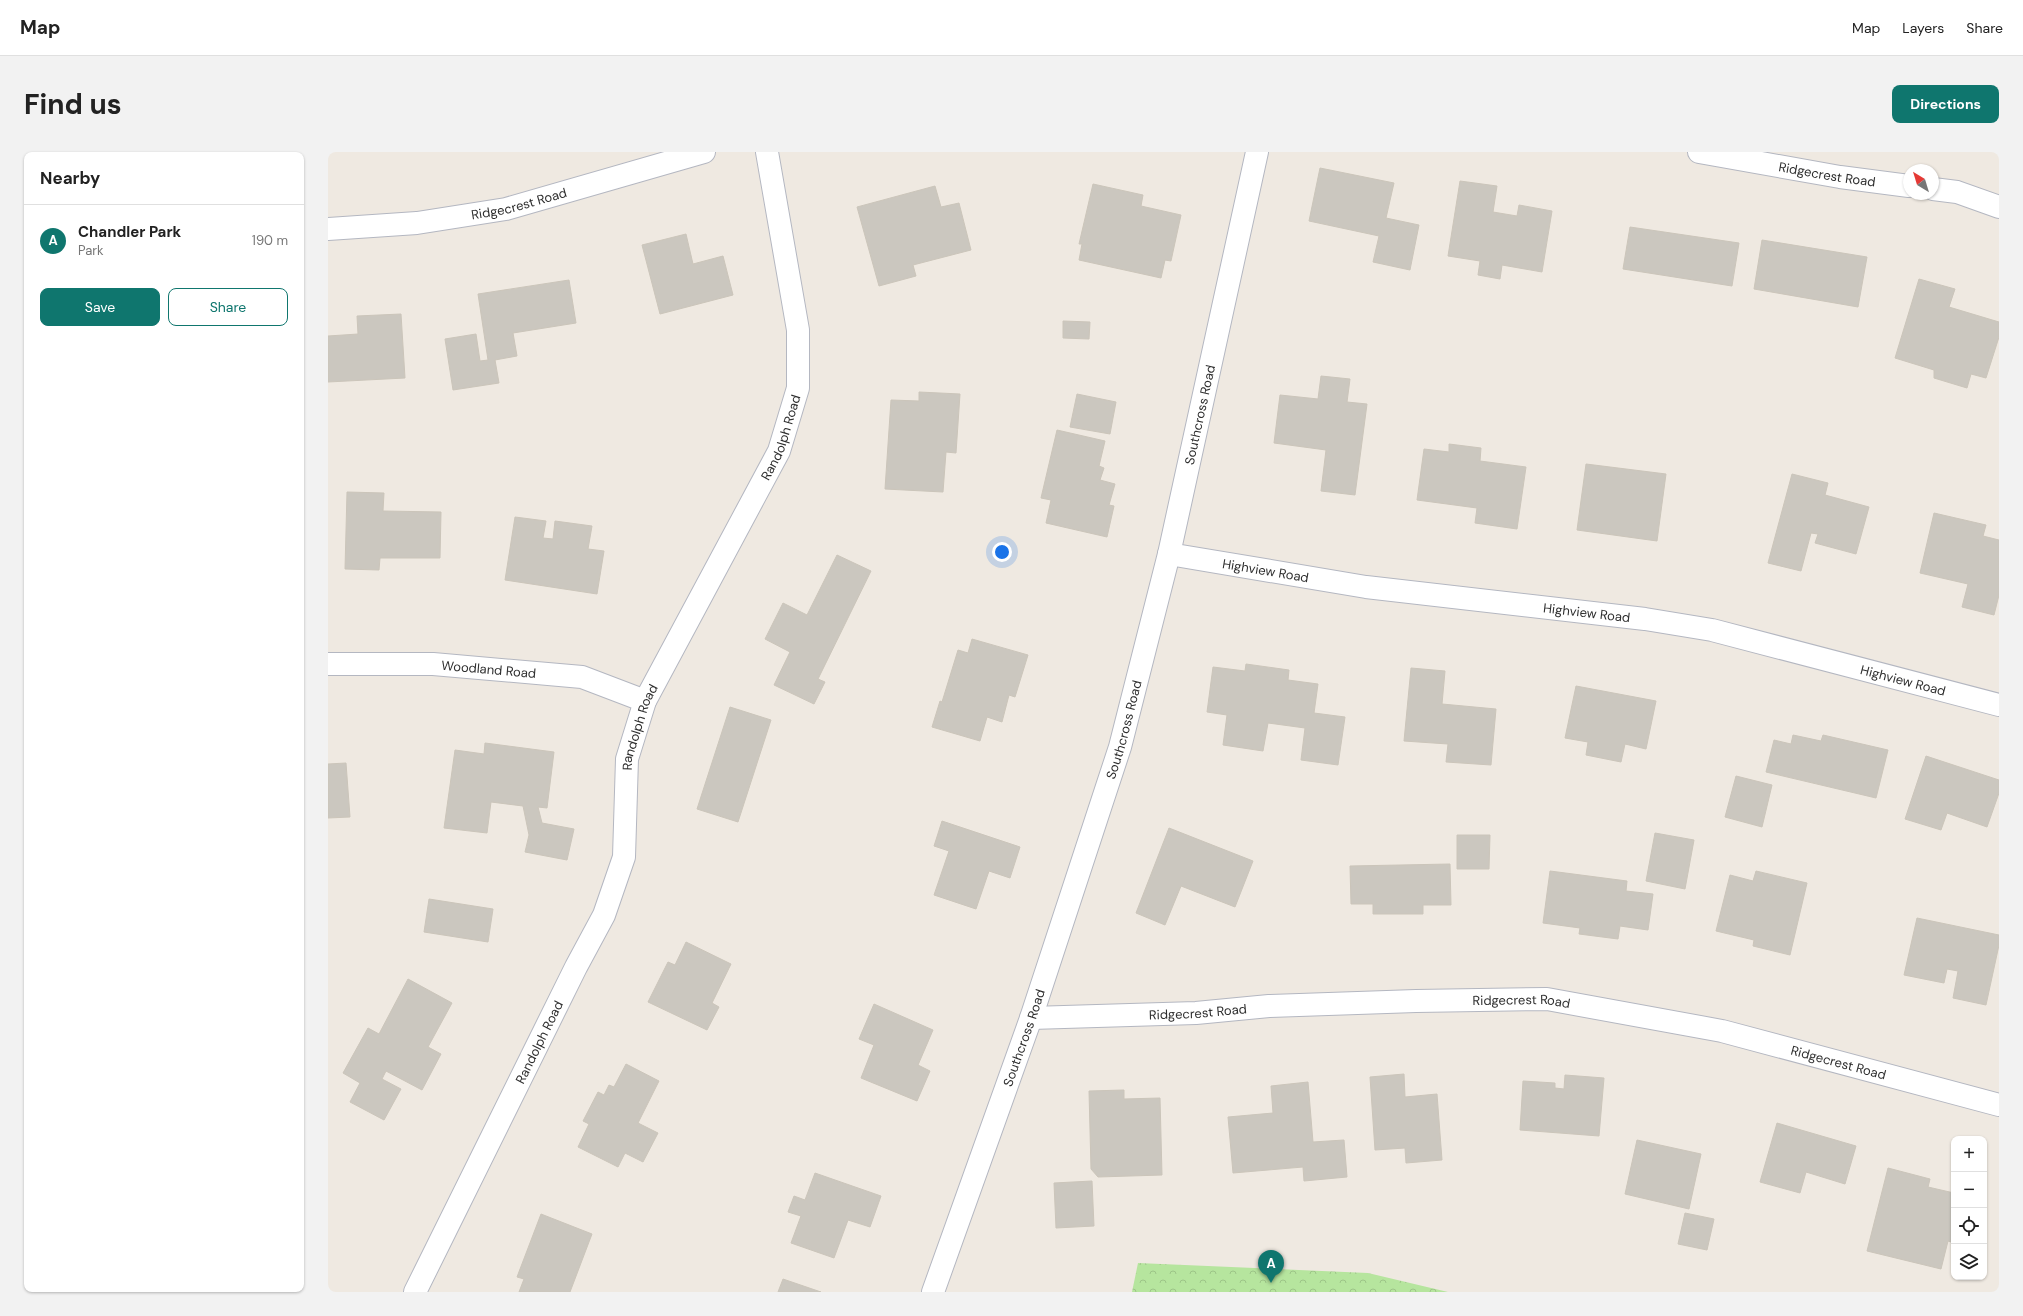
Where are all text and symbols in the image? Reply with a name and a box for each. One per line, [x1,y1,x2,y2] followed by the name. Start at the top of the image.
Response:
[20,15,60,40] text: Map
[1852,19,1880,37] text: Map
[1902,19,1944,37] text: Layers
[1966,19,2003,37] text: Share
[1892,85,1999,123] button: Directions
[24,86,122,123] text: Find us
[1777,158,1877,190] street label: Ridgecrest Road
[1903,164,1939,200] north arrow
[40,167,100,189] text: Nearby
[470,183,569,223] street label: Ridgecrest Road
[78,222,181,242] text: Chandler Park
[48,232,58,249] text: A
[252,232,288,249] text: 190 m
[78,242,104,259] text: Park
[40,288,160,326] button: Save
[168,288,288,326] button: Share
[1180,363,1219,466] street label: Southcross Road
[757,392,804,483] street label: Randolph Road
[992,542,1012,562] your location
[1221,555,1310,586] street label: Highview Road
[1542,599,1631,626] street label: Highview Road
[441,656,537,681] street label: Woodland Road
[1859,661,1948,699] street label: Highview Road
[1102,678,1145,781] street label: Southcross Road
[618,681,661,771] street label: Randolph Road
[999,987,1048,1089] street label: Southcross Road
[1472,990,1572,1012] street label: Ridgecrest Road
[511,998,566,1086] street label: Randolph Road
[1149,1000,1247,1023] street label: Ridgecrest Road
[1789,1041,1888,1083] street label: Ridgecrest Road
[1951,1136,1987,1280] map controls
[1951,1136,1987,1172] button: +
[1951,1172,1987,1208] button: −
[1951,1208,1987,1244] button: locate
[1951,1244,1987,1280] button: layers
[1258,1250,1284,1283] pin: A

